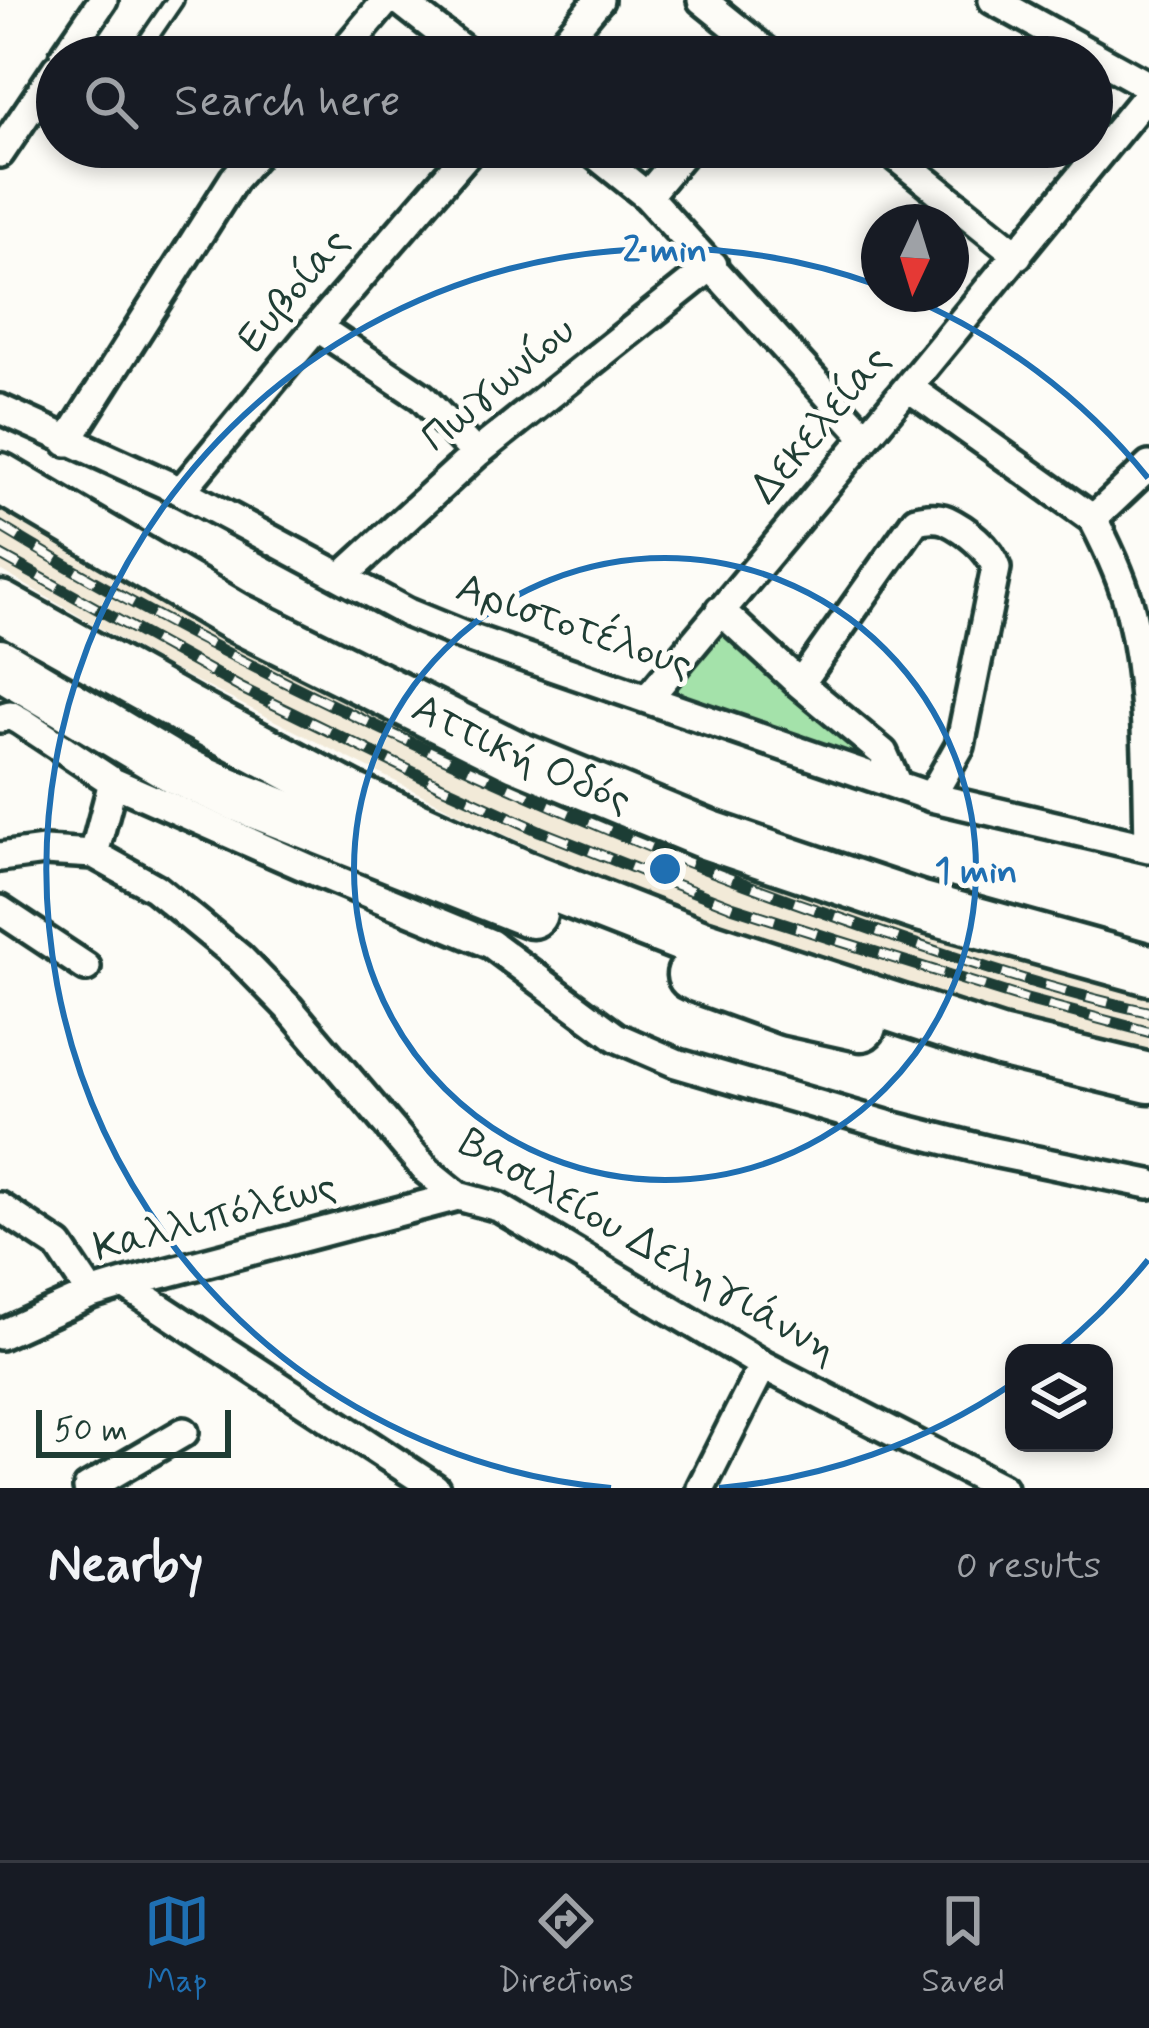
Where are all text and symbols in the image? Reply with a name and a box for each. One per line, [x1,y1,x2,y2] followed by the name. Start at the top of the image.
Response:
[36,36,1113,168] search box
[78,69,144,135] icon: search
[174,73,401,132] text: Search here
[861,204,969,312] north arrow
[226,217,362,365] street label: Ευβοίας
[623,228,707,275] text: 2 min
[410,304,588,466] street label: Πωγωνίου
[739,334,903,516] street label: Δεκελείας
[449,560,700,693] street label: Αριστοτέλους
[402,681,639,828] street label: Αττική Οδός
[644,848,686,890] centre of rings
[935,849,1017,896] text: 1 min
[448,1116,848,1378] street label: Βασιλείου Δεληγιάννη
[88,1159,342,1277] street label: Καλλιπόλεως
[1005,1344,1113,1452] map controls
[1005,1344,1113,1452] button: layers
[36,1404,231,1457] scale bar
[54,1409,128,1453] text: 50 m
[48,1533,203,1599] text: Nearby
[956,1541,1101,1592] text: 0 results
[144,1888,210,2004] tab: Map
[498,1888,634,2004] tab: Directions
[922,1888,1005,2004] tab: Saved

